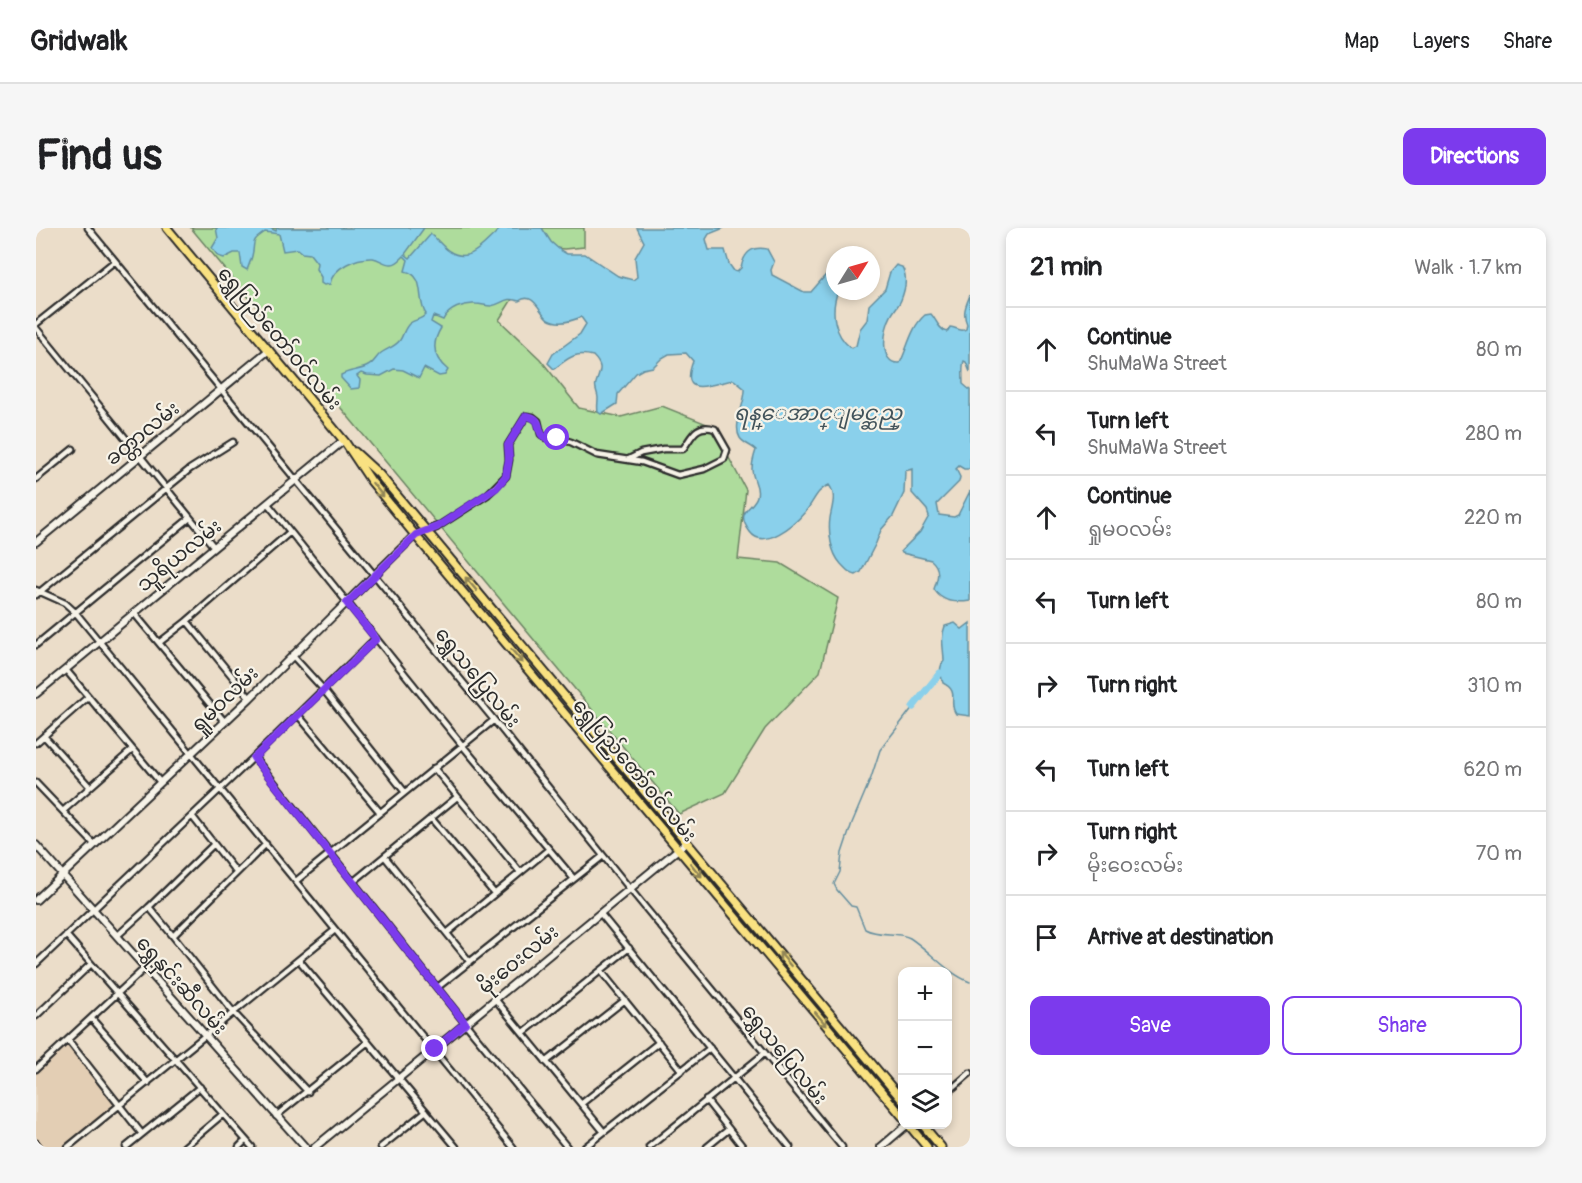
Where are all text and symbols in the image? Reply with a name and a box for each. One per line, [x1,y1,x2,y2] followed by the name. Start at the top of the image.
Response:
[30,24,128,59] text: Gridwalk
[1344,28,1379,55] text: Map
[1412,28,1470,55] text: Layers
[1503,28,1552,55] text: Share
[1403,128,1546,185] button: Directions
[36,130,162,182] text: Find us
[826,246,880,300] north arrow
[1030,251,1103,283] text: 21 min
[1414,255,1522,280] text: Walk · 1.7 km
[210,260,349,417] street label: ရွှေပြည်တော်ဝင်လမ်း
[1087,323,1171,351] text: Continue
[1030,333,1063,366] icon: ahead
[1476,337,1522,362] text: 80 m
[1087,351,1227,376] text: ShuMaWa Street
[99,394,186,473] street label: ခတ္တာလမ်း
[734,400,903,430] water label: ရန္ေအာင္ျမင္ဆည္
[1087,407,1169,435] text: Turn left
[1030,417,1063,450] icon: left
[1465,421,1522,446] text: 280 m
[543,424,569,450] route start
[1087,435,1227,460] text: ShuMaWa Street
[372,482,385,498] one-way arrow
[1087,482,1171,510] text: Continue
[1030,501,1063,534] icon: ahead
[1464,505,1522,530] text: 220 m
[131,512,229,600] street label: သူရိယလမ်း
[1087,517,1172,542] text: ရှုမဝလမ်း
[464,576,477,592] one-way arrow
[1030,585,1063,618] icon: left
[1087,587,1169,615] text: Turn left
[1476,589,1522,614] text: 80 m
[427,621,527,735] street label: ရွှေသပြေလမ်း
[510,648,524,663] one-way arrow
[184,659,266,740] street label: ရှုမဝလမ်း
[1030,669,1063,702] icon: right
[1087,671,1177,699] text: Turn right
[1467,673,1522,698] text: 310 m
[565,692,704,849] street label: ရွှေပြည်တော်ဝင်လမ်း
[1030,753,1063,786] icon: left
[1087,755,1169,783] text: Turn left
[1463,757,1522,782] text: 620 m
[1087,818,1177,846] text: Turn right
[1030,837,1063,870] icon: right
[1476,841,1522,866] text: 70 m
[1087,853,1183,878] text: မိုးဝေးလမ်း
[689,861,702,877] one-way arrow
[472,918,566,1002] street label: မိုးဝေးလမ်း
[1030,921,1063,954] icon: arrive
[1087,923,1273,951] text: Arrive at destination
[128,929,234,1043] street label: ရွှေနှင်းဆီလမ်း
[778,952,792,967] one-way arrow
[898,967,952,1129] map controls
[898,967,952,1021] button: +
[1030,996,1270,1055] button: Save
[1282,996,1522,1055] button: Share
[734,998,834,1112] street label: ရွှေသပြေလမ်း
[815,1011,828,1027] one-way arrow
[898,1021,952,1075] button: −
[421,1035,447,1061] route end
[898,1075,952,1129] button: layers

